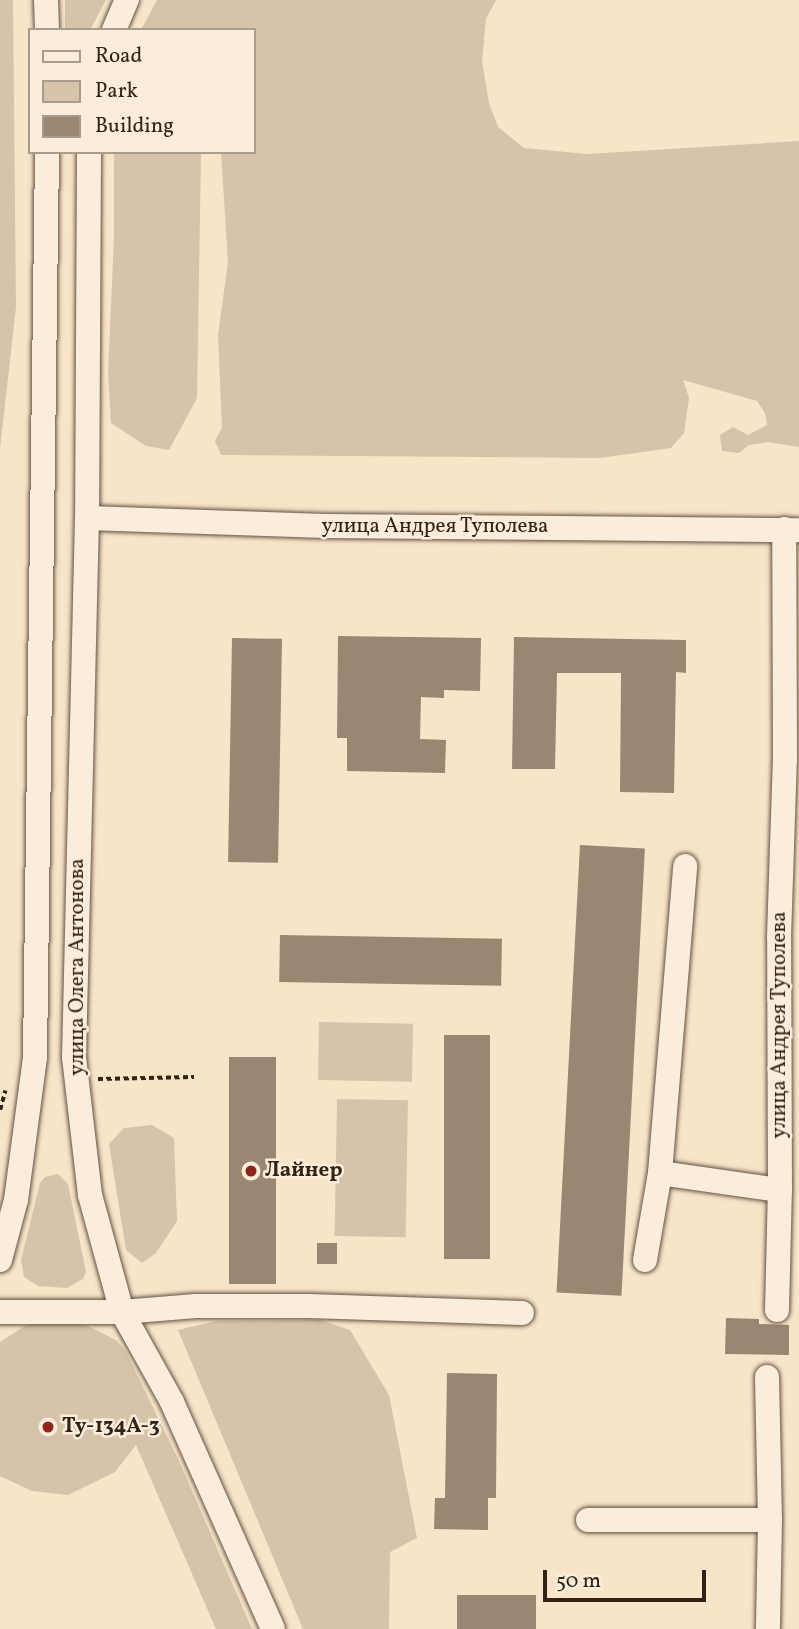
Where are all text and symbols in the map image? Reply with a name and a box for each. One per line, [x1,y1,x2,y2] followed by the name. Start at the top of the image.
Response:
[28,28,256,154] legend
[95,42,142,71] text: Road
[95,77,138,106] text: Park
[95,112,174,141] text: Building
[321,514,549,540] street label: улица Андрея Туполева
[65,858,91,1076] street label: улица Олега Антонова
[767,911,793,1139] street label: улица Андрея Туполева
[265,1158,342,1184] place label: Лайнер
[243,1163,259,1179] marker: Лайнер
[62,1414,160,1440] place label: Ту-134А-3
[40,1419,56,1435] marker: Ту-134А-3
[547,1556,710,1600] scale bar
[556,1567,601,1596] text: 50 m

